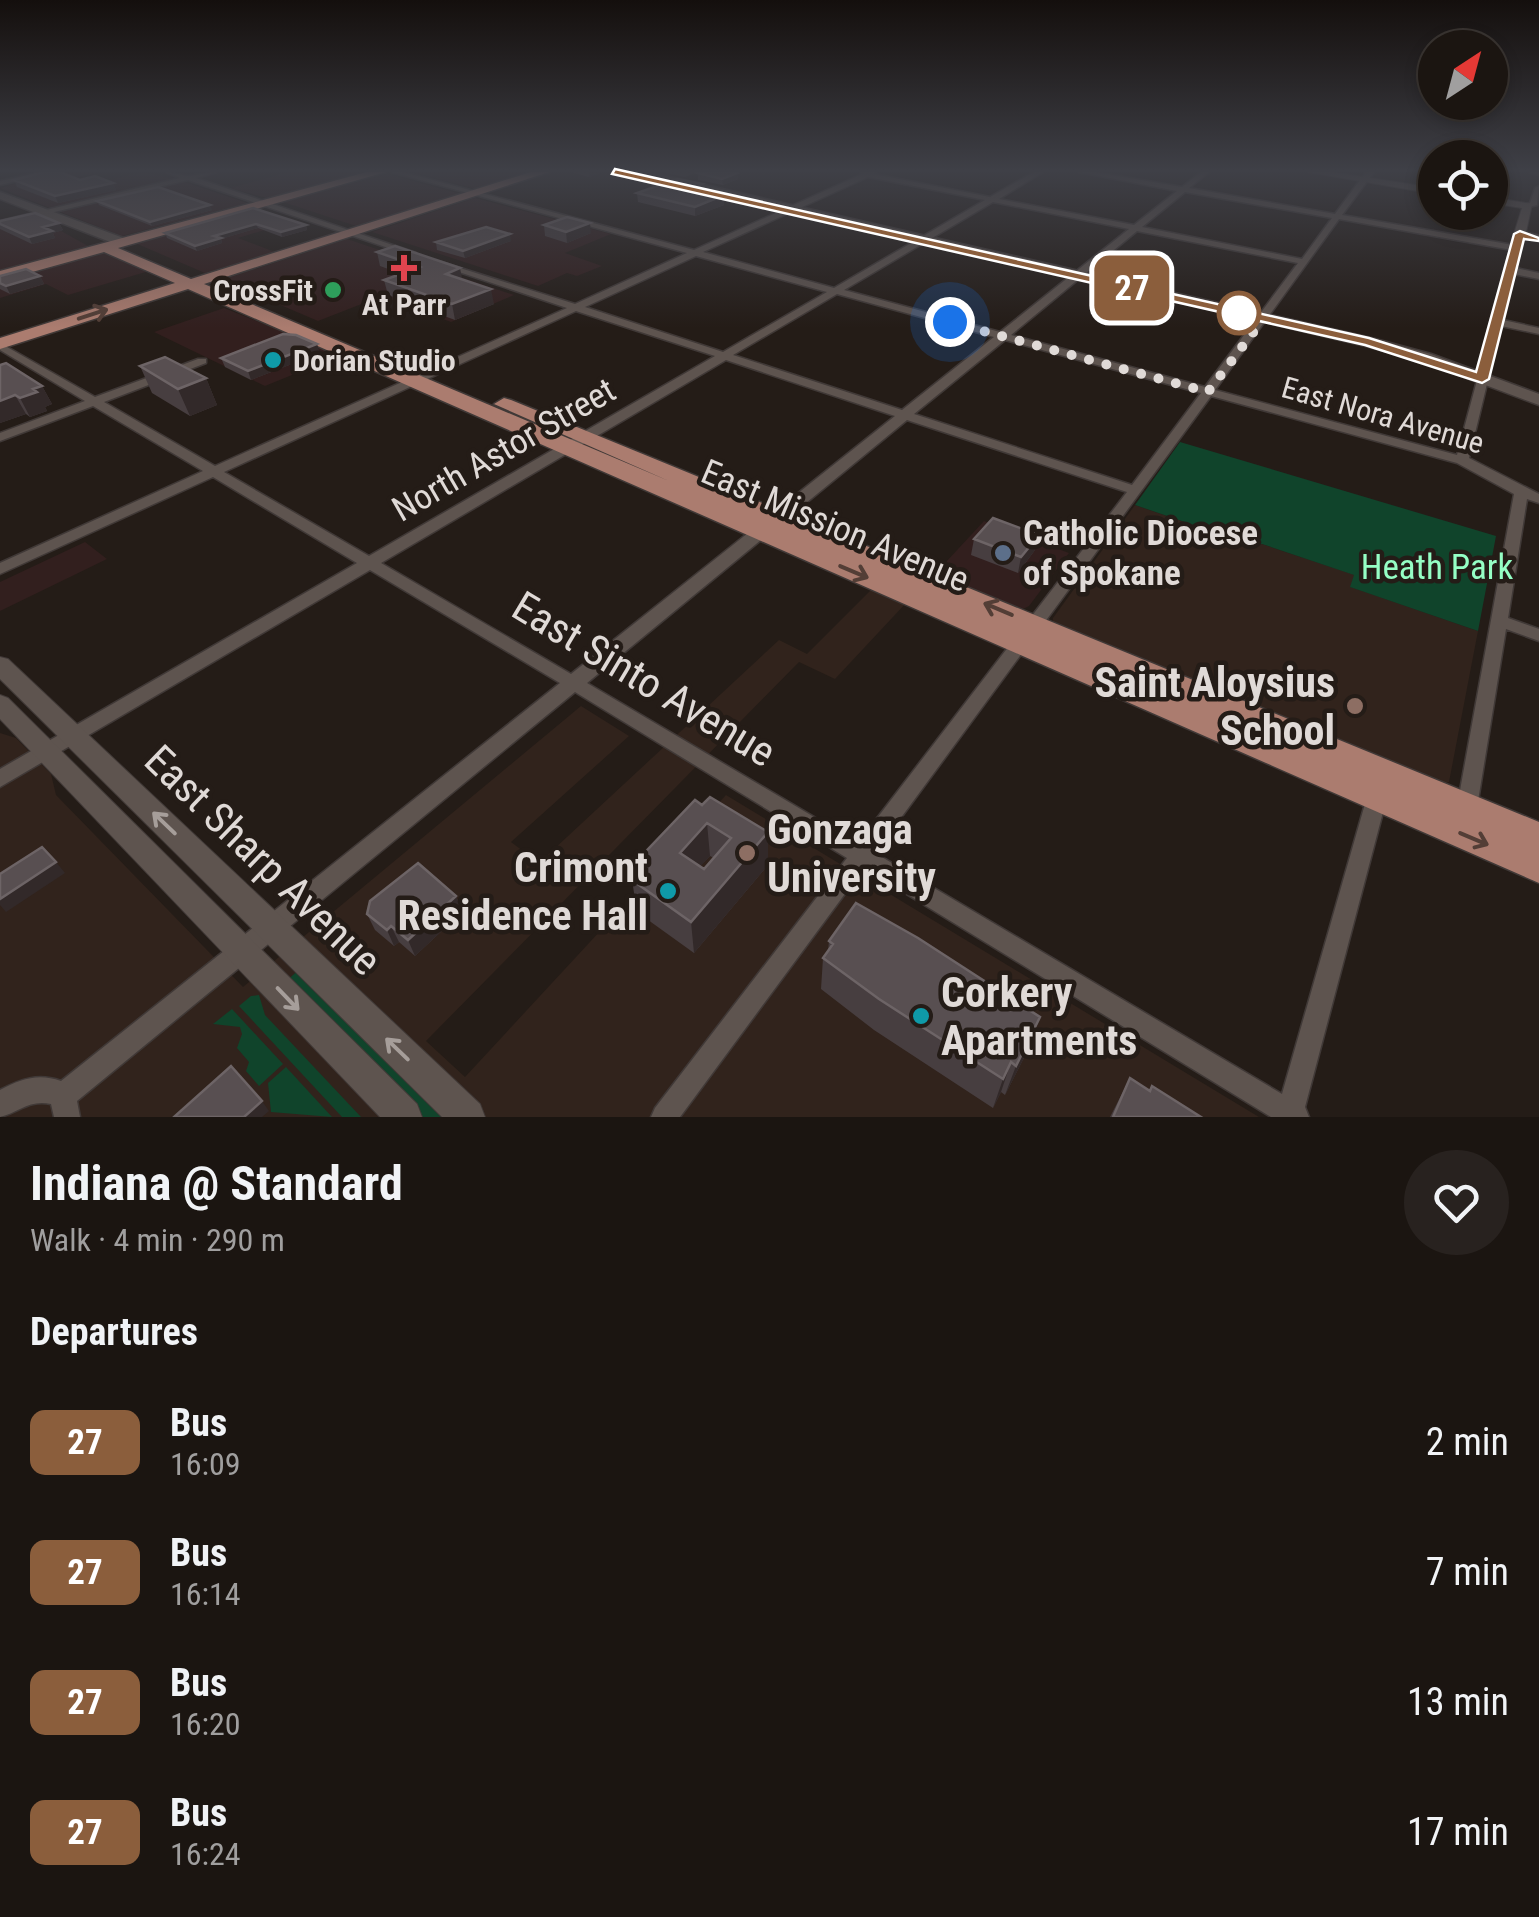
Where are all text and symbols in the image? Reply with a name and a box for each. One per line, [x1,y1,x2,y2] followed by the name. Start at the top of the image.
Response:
[1418,30,1508,120] north arrow
[1418,30,1508,230] map controls
[1418,140,1508,230] button: locate
[391,255,417,281] marker: At Parr
[1087,256,1177,320] line badge: 27
[1114,268,1150,309] text: 27
[213,273,313,308] place label: CrossFit
[322,279,344,301] marker: CrossFit
[362,287,446,322] place label: At Parr
[1218,292,1260,334] unlabelled marker
[925,297,975,347] your location
[77,304,108,322] one-way arrow
[293,343,456,378] place label: Dorian Studio
[262,349,284,371] marker: Dorian Studio
[1278,369,1488,461] street label: East Nora Avenue
[385,370,623,530] street label: North Astor Street
[695,451,975,601] street label: East Mission Avenue
[1023,513,1258,594] place label: Catholic Diocese of Spokane
[992,542,1014,564] marker: Catholic Diocese of Spokane
[1361,547,1514,588] park label: Heath Park
[838,564,869,582] one-way arrow
[504,581,784,777] street label: East Sinto Avenue
[983,598,1013,616] one-way arrow
[1094,658,1335,755] place label: Saint Aloysius School
[1344,695,1366,717] marker: Saint Aloysius School
[135,735,391,985] street label: East Sharp Avenue
[767,805,936,902] place label: Gonzaga University
[152,811,176,835] one-way arrow
[1458,831,1489,849] one-way arrow
[736,842,758,864] marker: Gonzaga University
[398,843,648,940] place label: Crimont Residence Hall
[657,880,679,902] marker: Crimont Residence Hall
[941,968,1137,1065] place label: Corkery Apartments
[276,986,300,1010] one-way arrow
[910,1005,932,1027] marker: Corkery Apartments
[386,1037,410,1061] one-way arrow
[1404,1150,1509,1255] button: heart
[30,1155,403,1212] text: Indiana @ Standard
[30,1221,285,1259] text: Walk · 4 min · 290 m
[30,1310,198,1354] text: Departures
[170,1401,227,1445] text: Bus
[1426,1420,1509,1464] text: 2 min
[67,1422,103,1463] text: 27
[170,1445,241,1483] text: 16:09
[170,1531,227,1575] text: Bus
[1426,1550,1509,1594] text: 7 min
[67,1552,103,1593] text: 27
[170,1575,241,1613] text: 16:14
[170,1661,227,1705] text: Bus
[1407,1680,1509,1724] text: 13 min
[67,1682,103,1723] text: 27
[170,1705,241,1743] text: 16:20
[170,1791,227,1835] text: Bus
[1407,1810,1509,1854] text: 17 min
[67,1812,103,1853] text: 27
[170,1835,241,1873] text: 16:24

